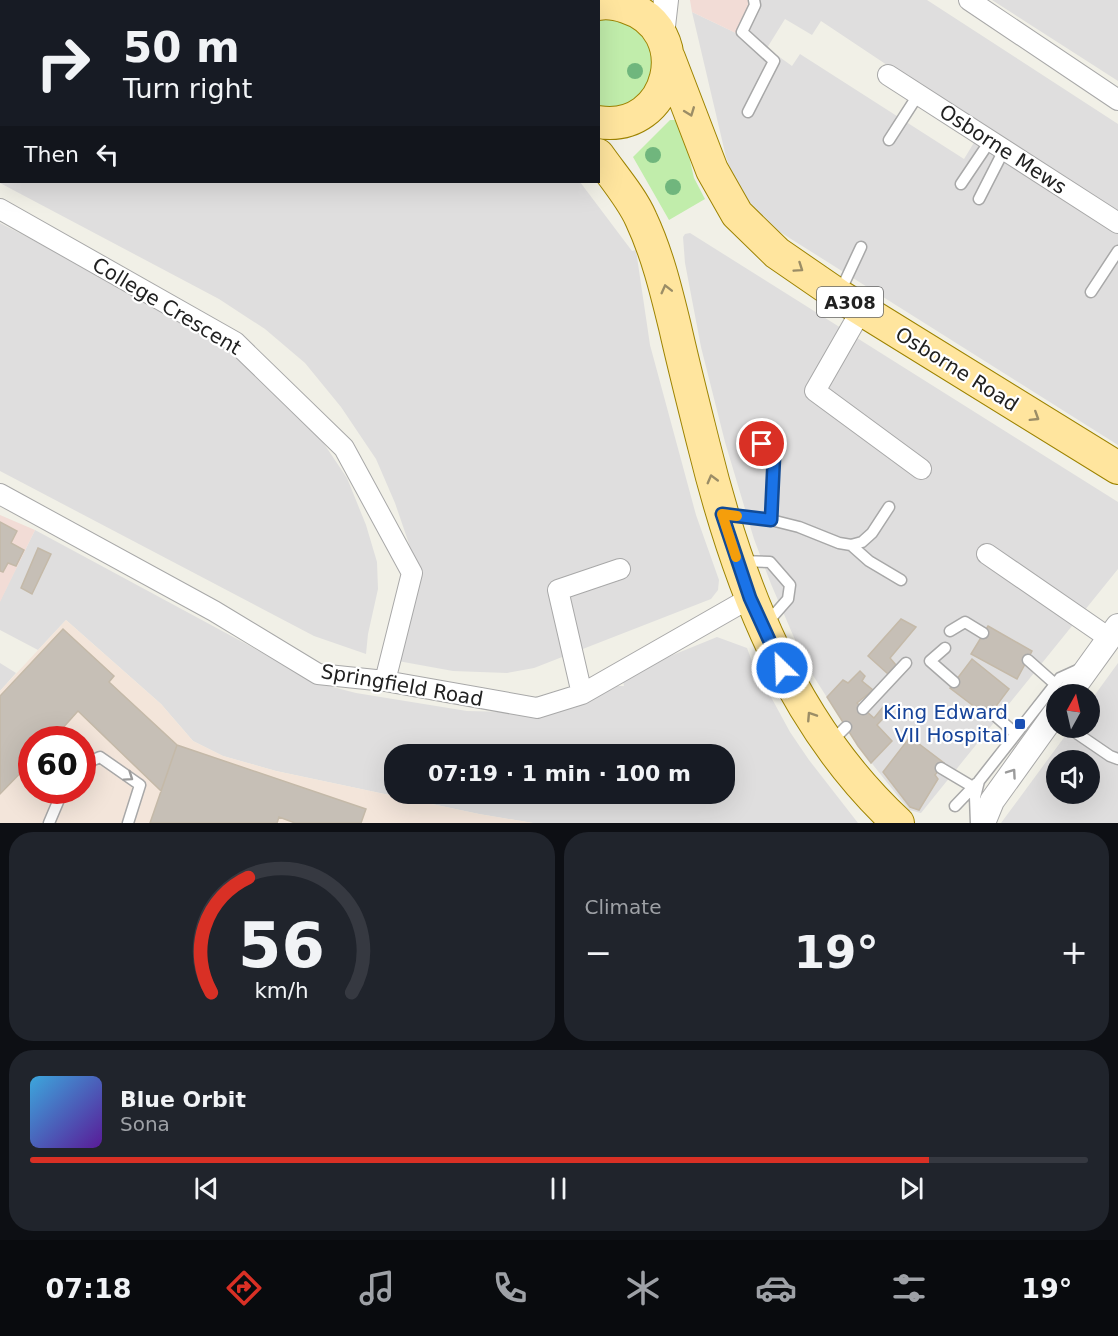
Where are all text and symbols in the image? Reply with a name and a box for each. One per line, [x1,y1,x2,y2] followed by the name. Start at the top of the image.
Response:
[123,23,240,72] text: 50 m
[24,24,102,102] icon: right
[123,73,252,104] text: Turn right
[935,99,1071,199] street label: Osborne Mews
[683,106,695,117] one-way arrow
[91,138,124,171] icon: left
[24,142,79,167] text: Then
[88,252,246,360] street label: College Crescent
[793,261,804,272] one-way arrow
[660,285,673,295] one-way arrow
[817,287,883,317] road number: A308
[891,322,1023,416] street label: Osborne Road
[1029,409,1039,421] one-way arrow
[736,418,787,469] pin
[745,427,778,460] icon: arrive
[707,474,720,484] one-way arrow
[750,636,814,700] position arrow
[319,659,485,711] street label: Springfield Road
[1046,684,1100,738] north arrow
[1046,684,1100,804] map controls
[883,700,1008,747] place label: King Edward VII Hospital
[808,711,819,722] one-way arrow
[1013,717,1027,731] marker: King Edward VII Hospital
[18,726,96,804] speed limit sign: 60
[1046,750,1100,804] button: sound
[428,761,691,786] text: 07:19 · 1 min · 100 m
[1005,769,1016,780] one-way arrow
[122,770,133,781] one-way arrow
[585,895,661,919] text: Climate
[238,909,325,982] text: 56
[794,926,879,979] text: 19°
[585,933,612,972] text: −
[1060,933,1088,972] text: +
[255,979,309,1004] text: km/h
[120,1087,246,1112] text: Blue Orbit
[120,1112,170,1136] text: Sona
[190,1172,223,1205] icon: previous
[542,1172,575,1205] icon: pause
[895,1172,928,1205] icon: next
[223,1267,265,1309] icon: directions
[356,1267,398,1309] icon: music
[489,1267,531,1309] icon: phone
[622,1267,664,1309] icon: climate
[755,1267,797,1309] icon: car
[888,1267,930,1309] icon: filters
[46,1273,132,1304] text: 07:18
[1021,1273,1072,1304] text: 19°

